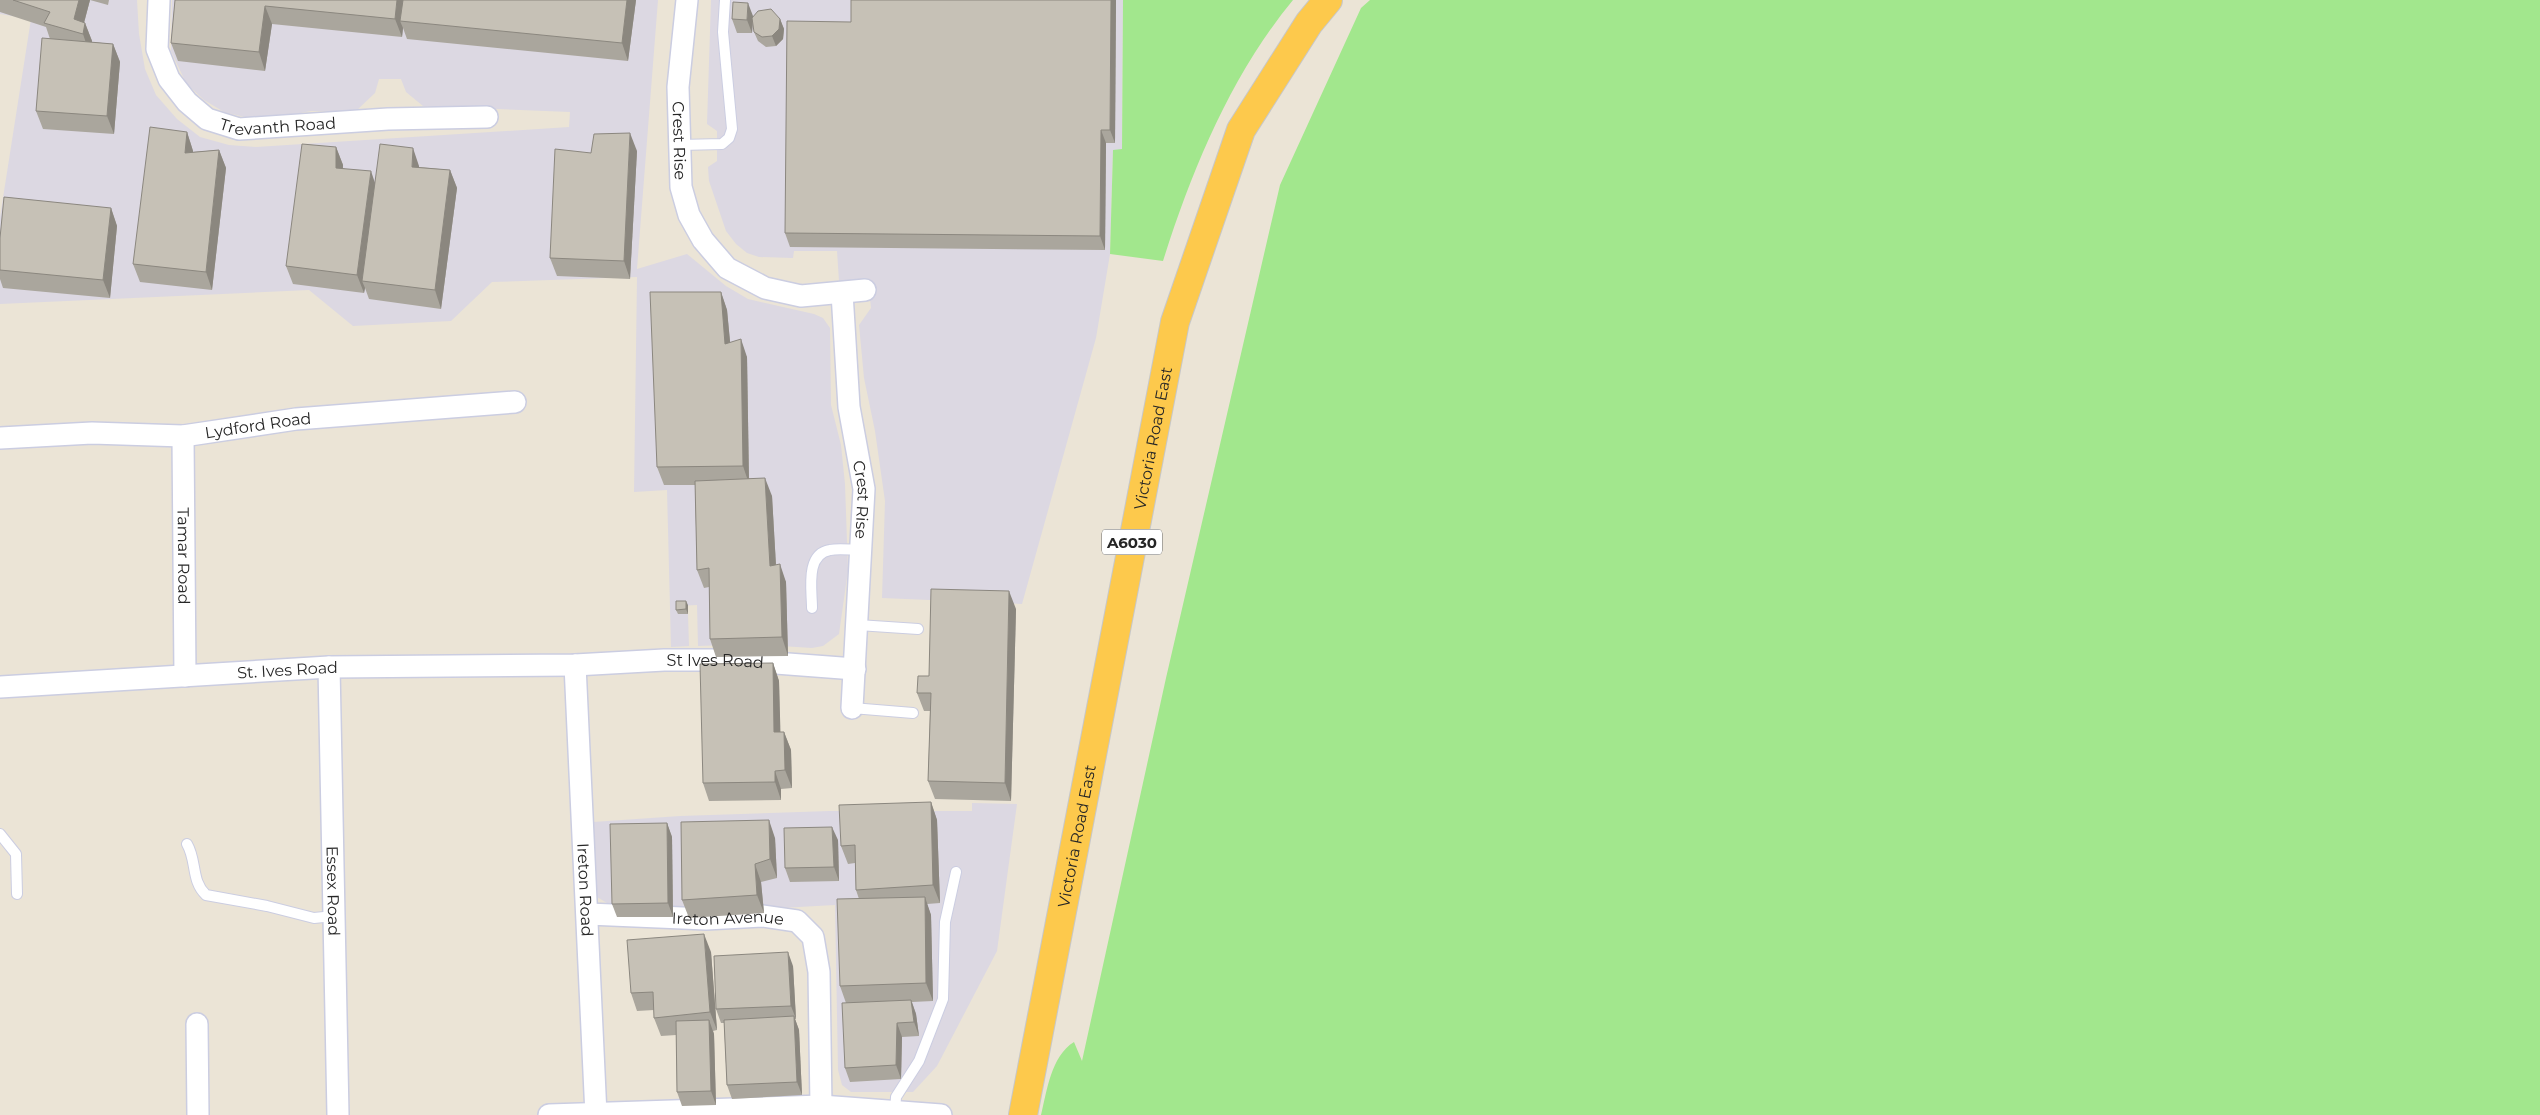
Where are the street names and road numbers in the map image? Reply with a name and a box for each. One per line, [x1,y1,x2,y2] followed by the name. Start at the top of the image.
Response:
[669,101,690,180] street label: Crest Rise
[217,113,336,139] street label: Trevanth Road
[1130,365,1176,511] street label: Victoria Road East
[204,408,312,442] street label: Lydford Road
[849,459,874,539] street label: Crest Rise
[174,507,194,605] street label: Tamar Road
[1102,530,1162,554] road number: A6030
[667,650,765,672] street label: St Ives Road
[237,657,338,682] street label: St. Ives Road
[1053,762,1100,909] street label: Victoria Road East
[574,842,597,937] street label: Ireton Road
[323,846,344,936] street label: Essex Road
[671,906,785,929] street label: Ireton Avenue

